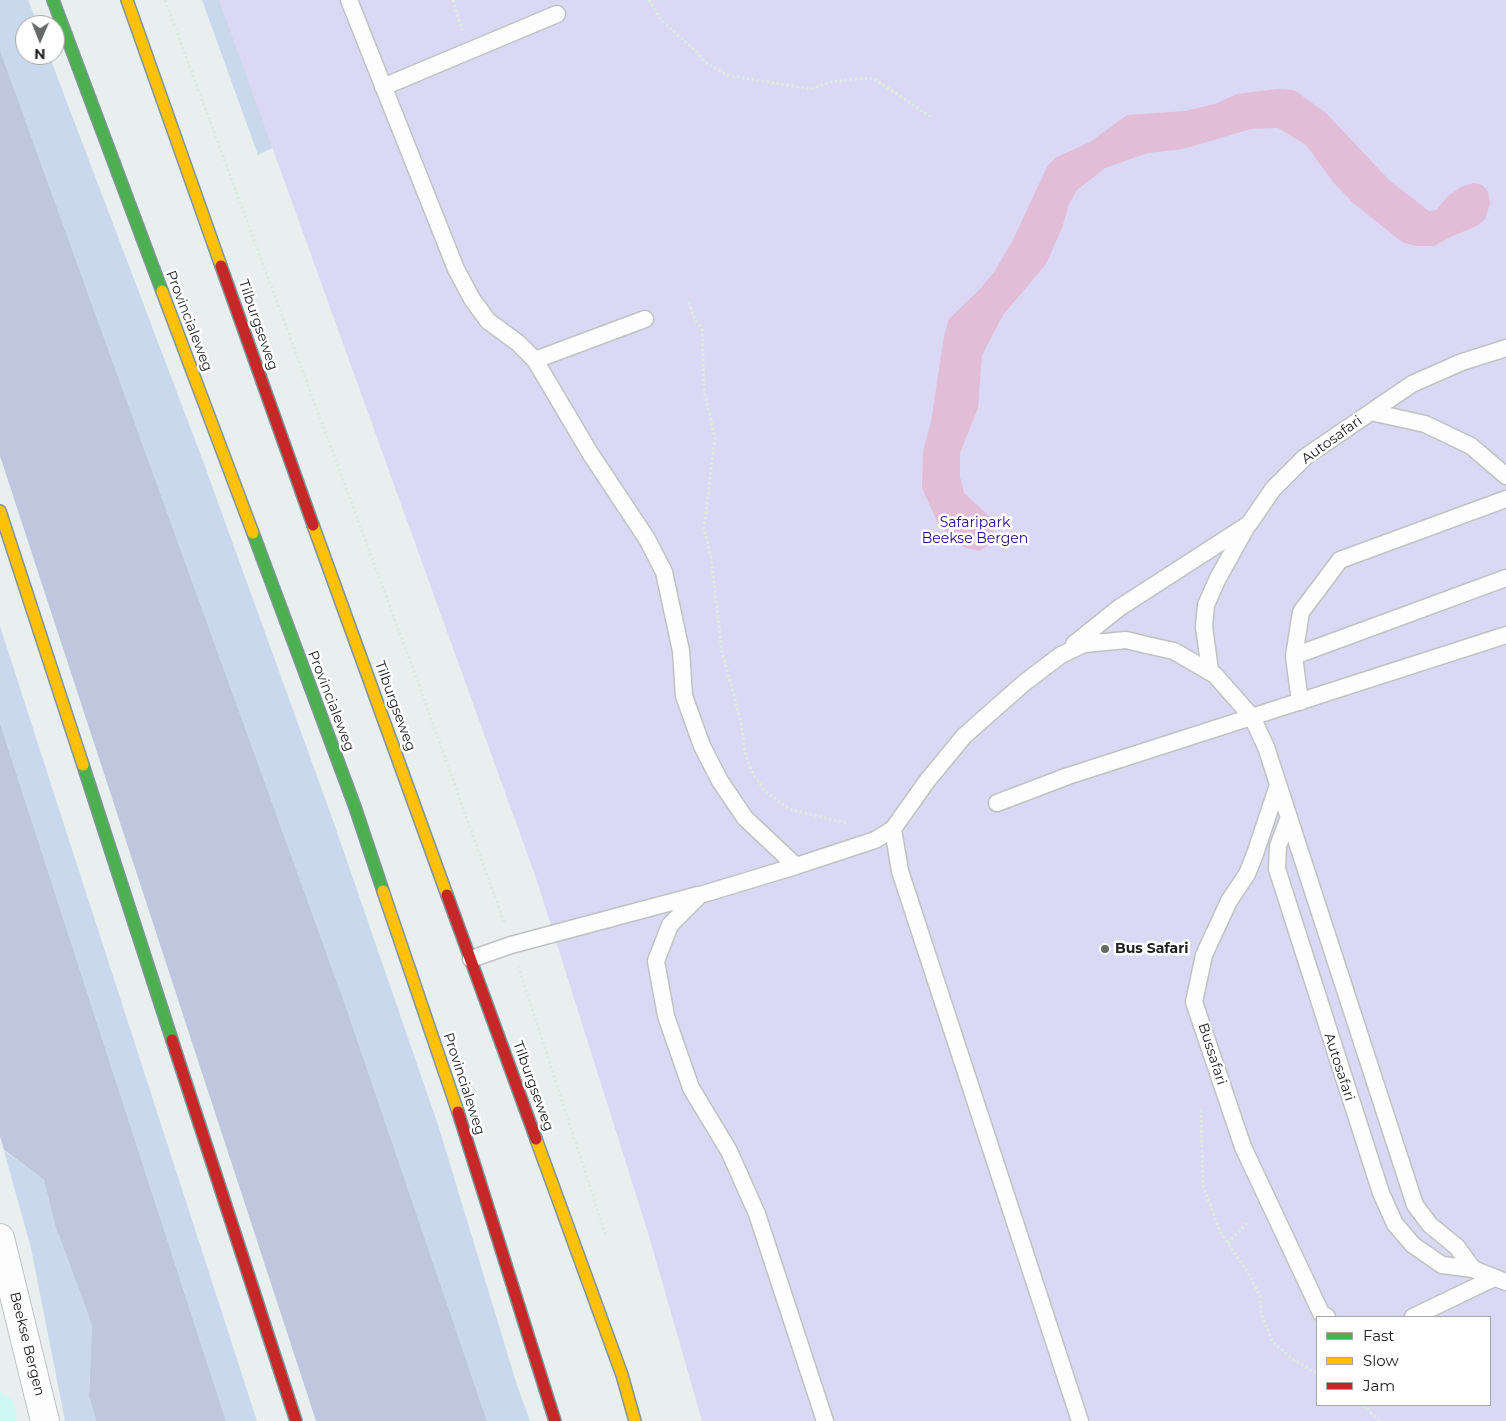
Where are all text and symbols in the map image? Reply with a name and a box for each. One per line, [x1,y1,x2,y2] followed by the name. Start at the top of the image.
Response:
[15,15,65,65] north arrow
[34,45,46,63] text: N
[162,268,216,374] street label: Provincialeweg
[235,277,281,373] street label: Tilburgseweg
[1298,412,1366,468] street label: Autosafari
[922,515,1028,548] park label: Safaripark Beekse Bergen
[304,648,358,754] street label: Provincialeweg
[371,659,419,753] street label: Tilburgseweg
[1115,941,1188,957] place label: Bus Safari
[1099,943,1111,955] marker: Bus Safari
[1194,1021,1230,1087] street label: Bussafari
[440,1031,488,1137] street label: Provincialeweg
[1320,1031,1358,1103] street label: Autosafari
[509,1039,557,1133] street label: Tilburgseweg
[6,1290,48,1398] street label: Beekse Bergen
[1316,1316,1491,1406] legend
[1363,1326,1394,1345] text: Fast
[1363,1351,1399,1370] text: Slow
[1363,1376,1395,1395] text: Jam

